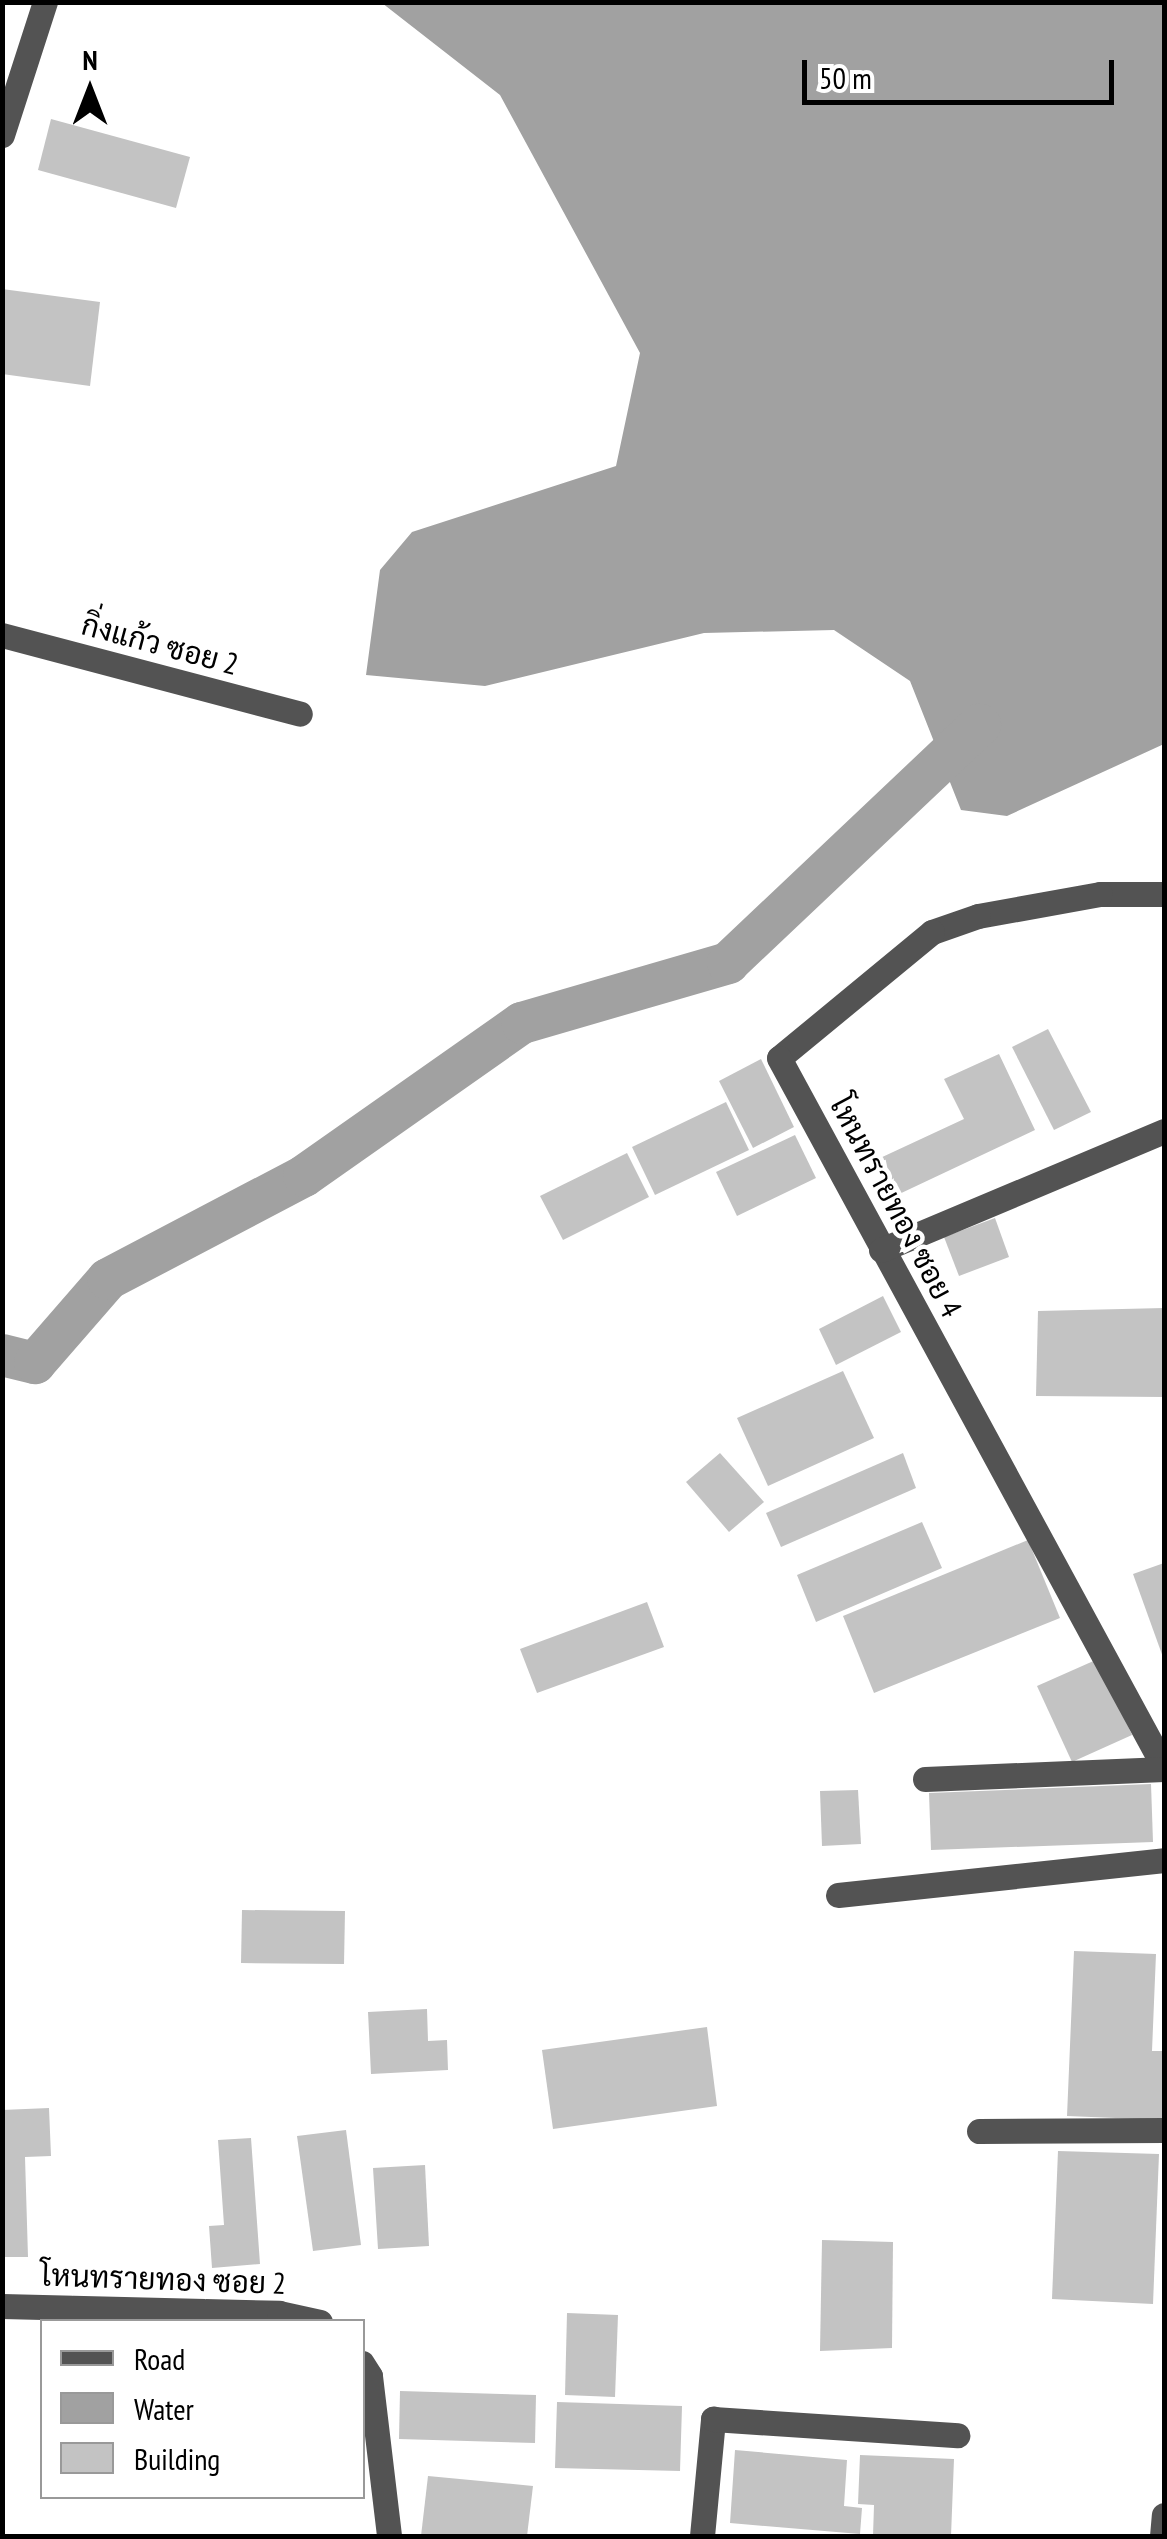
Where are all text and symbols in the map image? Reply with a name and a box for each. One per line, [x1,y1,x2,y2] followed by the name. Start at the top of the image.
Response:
[40,40,140,140] north arrow
[807,40,1120,102] scale bar
[82,41,98,78] text: N
[819,58,872,97] text: 50 m
[78,606,242,682] street label: กิ่งแก้ว ซอย 2
[822,1089,970,1323] street label: โหนทรายทอง ซอย 4
[39,2257,287,2301] street label: โหนทรายทอง ซอย 2
[40,2319,365,2499] legend
[134,2339,185,2378] text: Road
[134,2389,194,2428] text: Water
[134,2439,220,2478] text: Building

